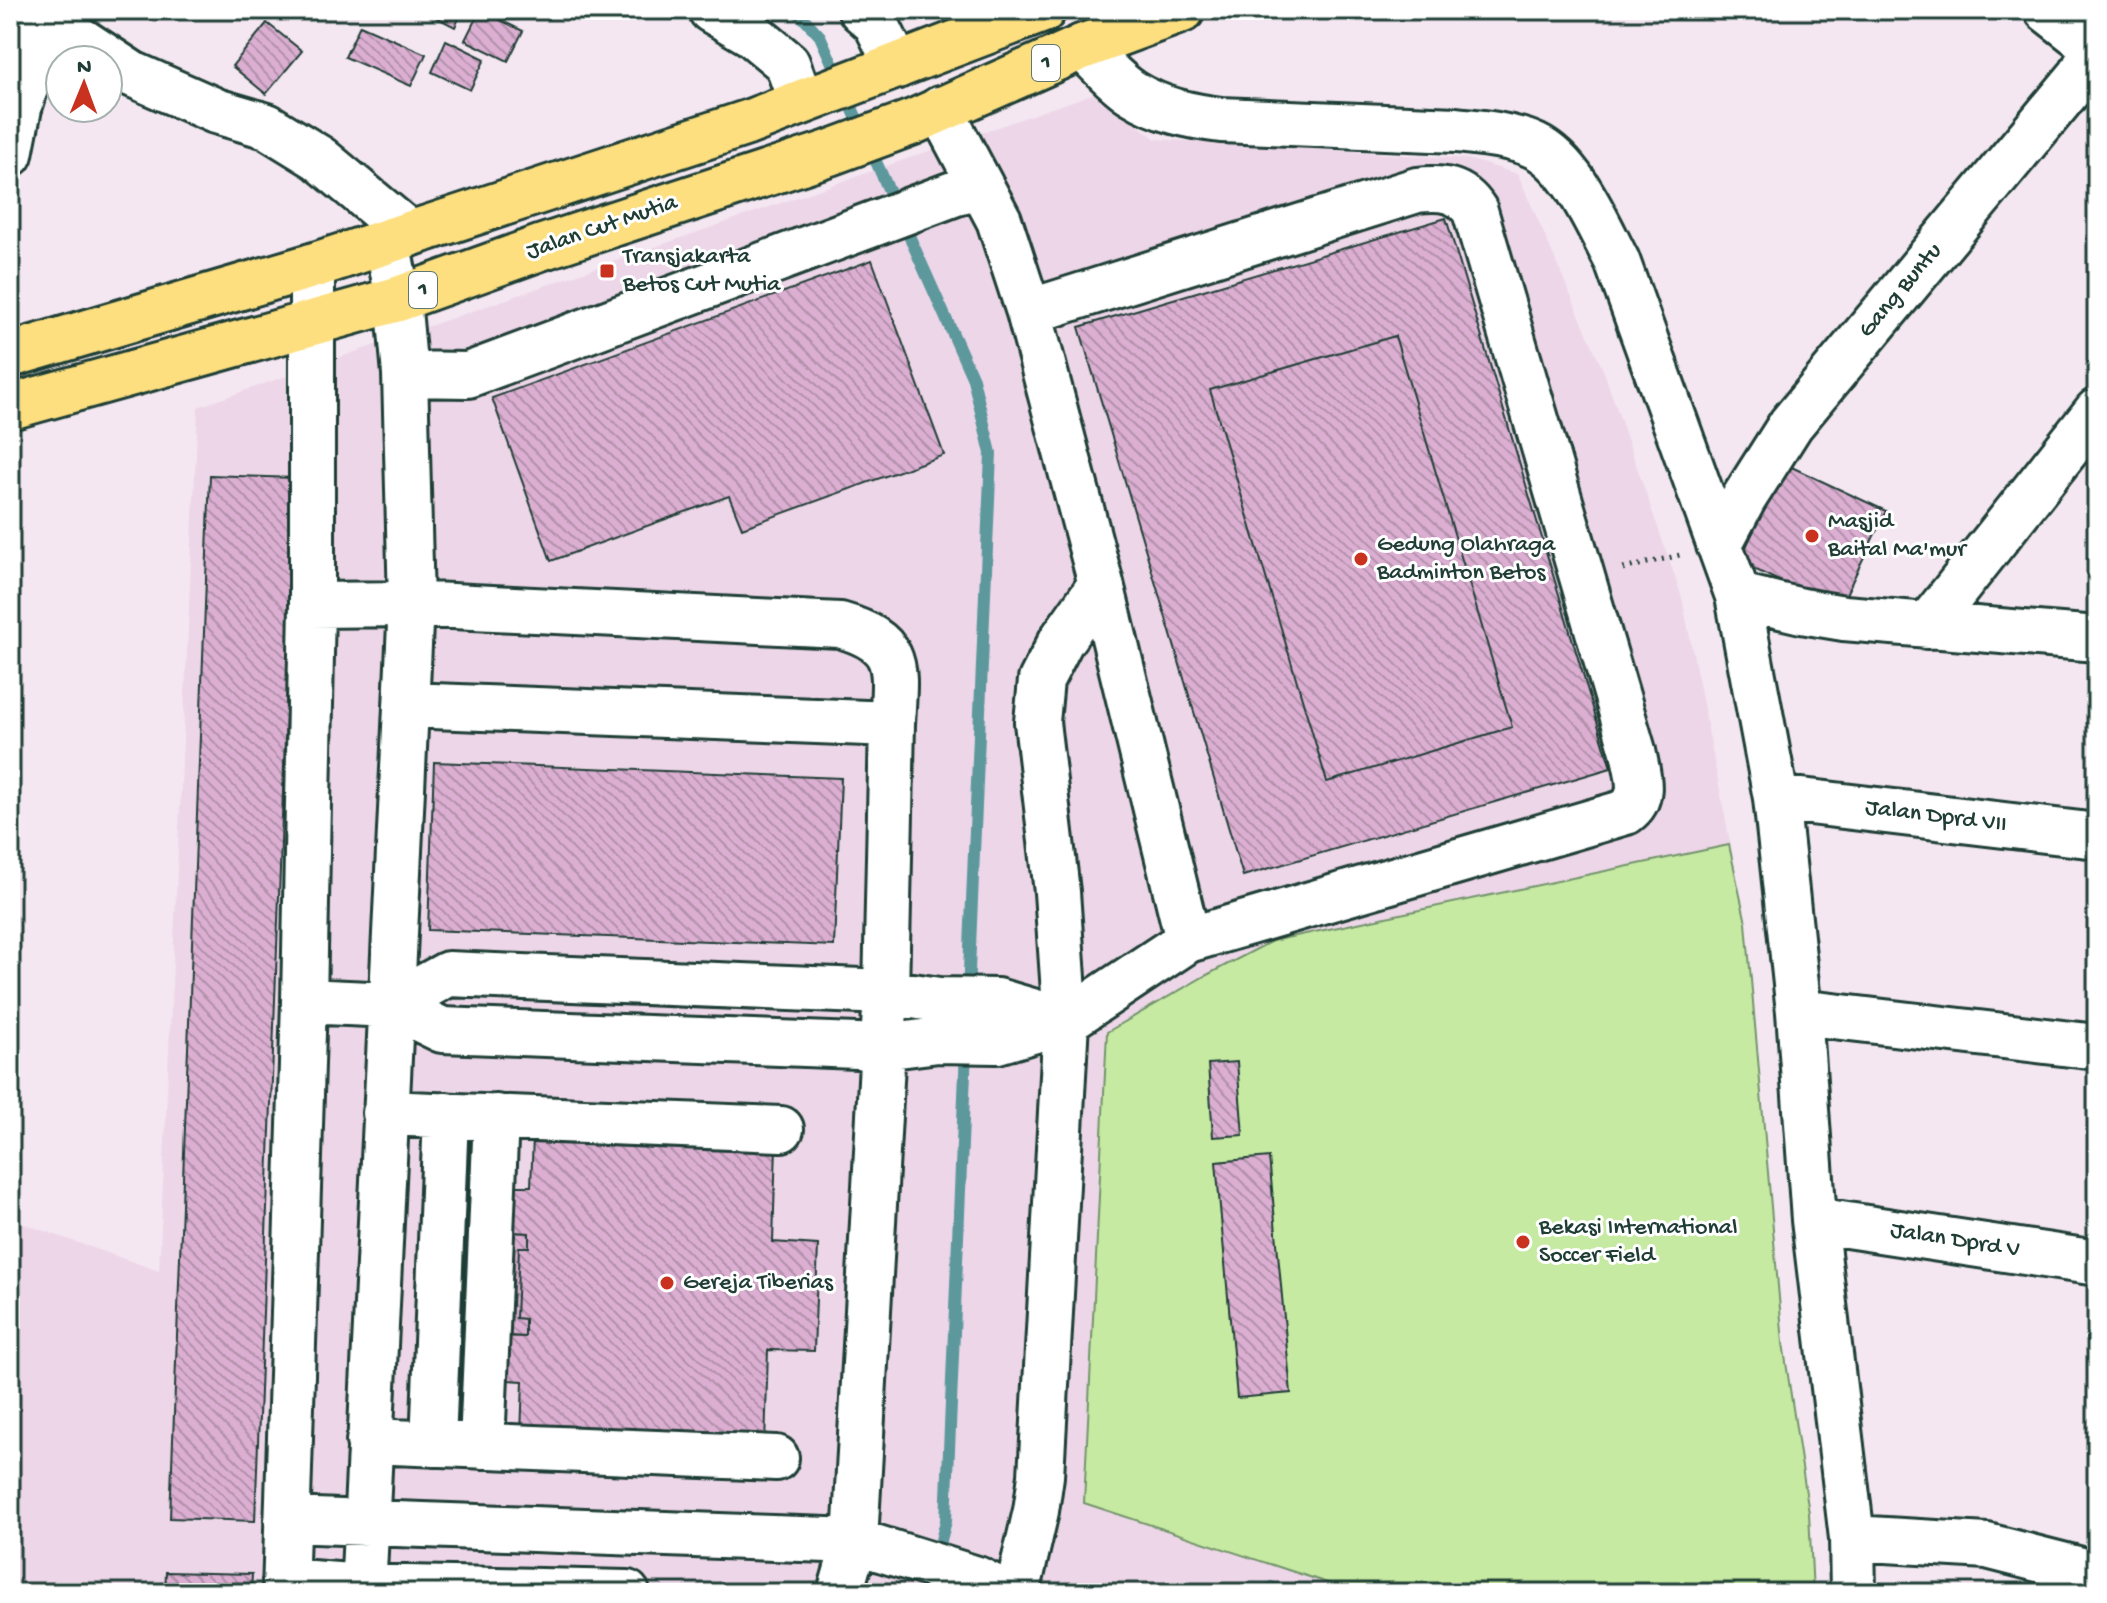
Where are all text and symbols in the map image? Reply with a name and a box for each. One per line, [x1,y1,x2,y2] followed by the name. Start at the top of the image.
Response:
[44,44,124,124] north arrow
[1032,45,1060,81] road number: 1
[77,55,92,81] text: N
[523,188,682,267] street label: Jalan Cut Mutia
[1853,238,1949,344] street label: Gang Buntu
[621,243,781,300] place label: Transjakarta Betos Cut Mutia
[598,262,616,280] marker: Transjakarta Betos Cut Mutia
[409,272,437,308] road number: 1
[1827,508,1968,565] place label: Masjid Baital Ma'mur
[1803,527,1821,545] marker: Masjid Baital Ma'mur
[1376,531,1556,588] place label: Gedung Olahraga Badminton Betos
[1352,550,1370,568] marker: Gedung Olahraga Badminton Betos
[1864,794,2008,840] street label: Jalan Dprd VII
[1538,1214,1737,1271] place label: Bekasi International Soccer Field
[1888,1216,2022,1266] street label: Jalan Dprd V
[1514,1233,1532,1251] marker: Bekasi International Soccer Field
[683,1269,834,1298] place label: Gereja Tiberias
[658,1274,676,1292] marker: Gereja Tiberias

